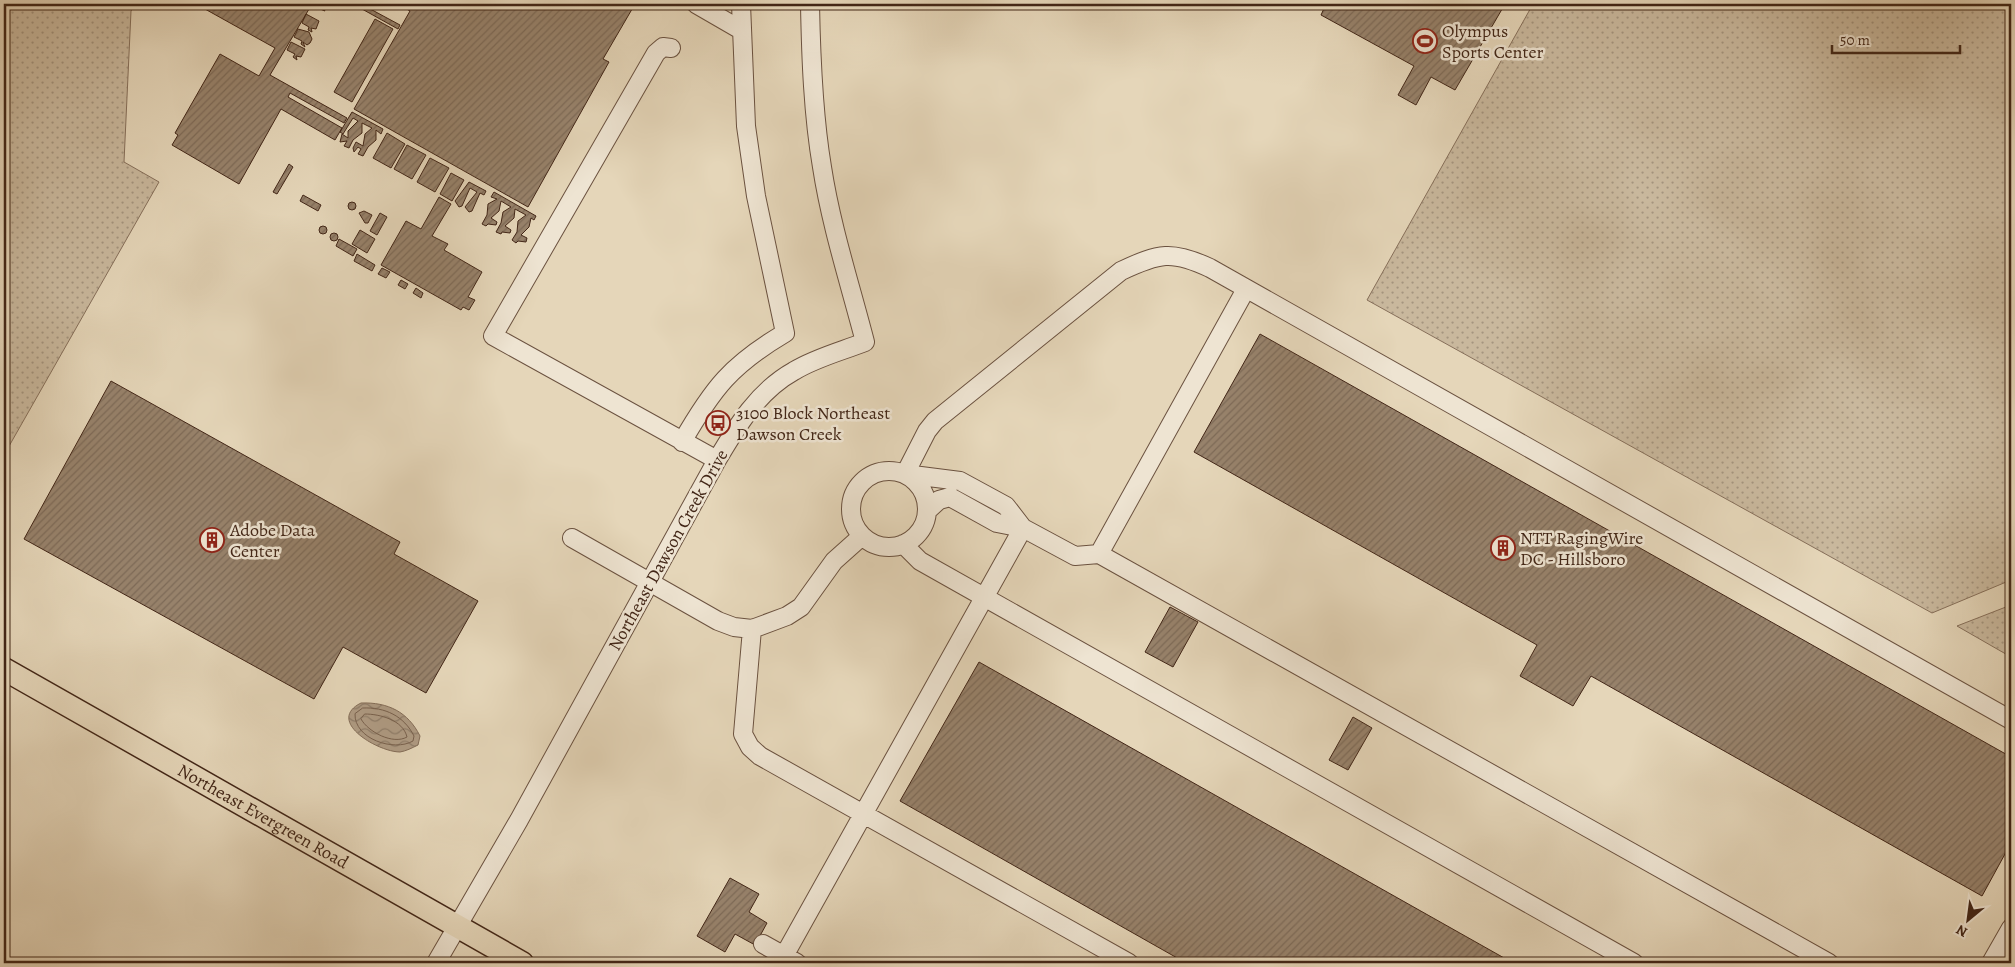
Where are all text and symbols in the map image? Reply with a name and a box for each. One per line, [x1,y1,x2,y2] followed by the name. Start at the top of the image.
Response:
[1442,19,1543,64] place label: Olympus Sports Center
[1832,22,1960,54] scale bar
[1412,28,1438,54] sports icon: Olympus Sports Center
[1840,30,1870,50] text: 50 m
[736,401,890,446] place label: 3100 Block Northeast Dawson Creek
[705,410,731,436] bus stop icon: 3100 Block Northeast Dawson Creek
[603,445,733,655] street label: Northeast Dawson Creek Drive
[229,518,316,563] place label: Adobe Data Center
[1520,526,1643,571] place label: NTT RagingWire DC - Hillsboro
[199,527,225,553] building icon: Adobe Data Center
[1490,535,1516,561] building icon: NTT RagingWire DC - Hillsboro
[173,758,353,874] street label: Northeast Evergreen Road
[1942,894,1992,944] north arrow
[1953,920,1971,942] text: N

